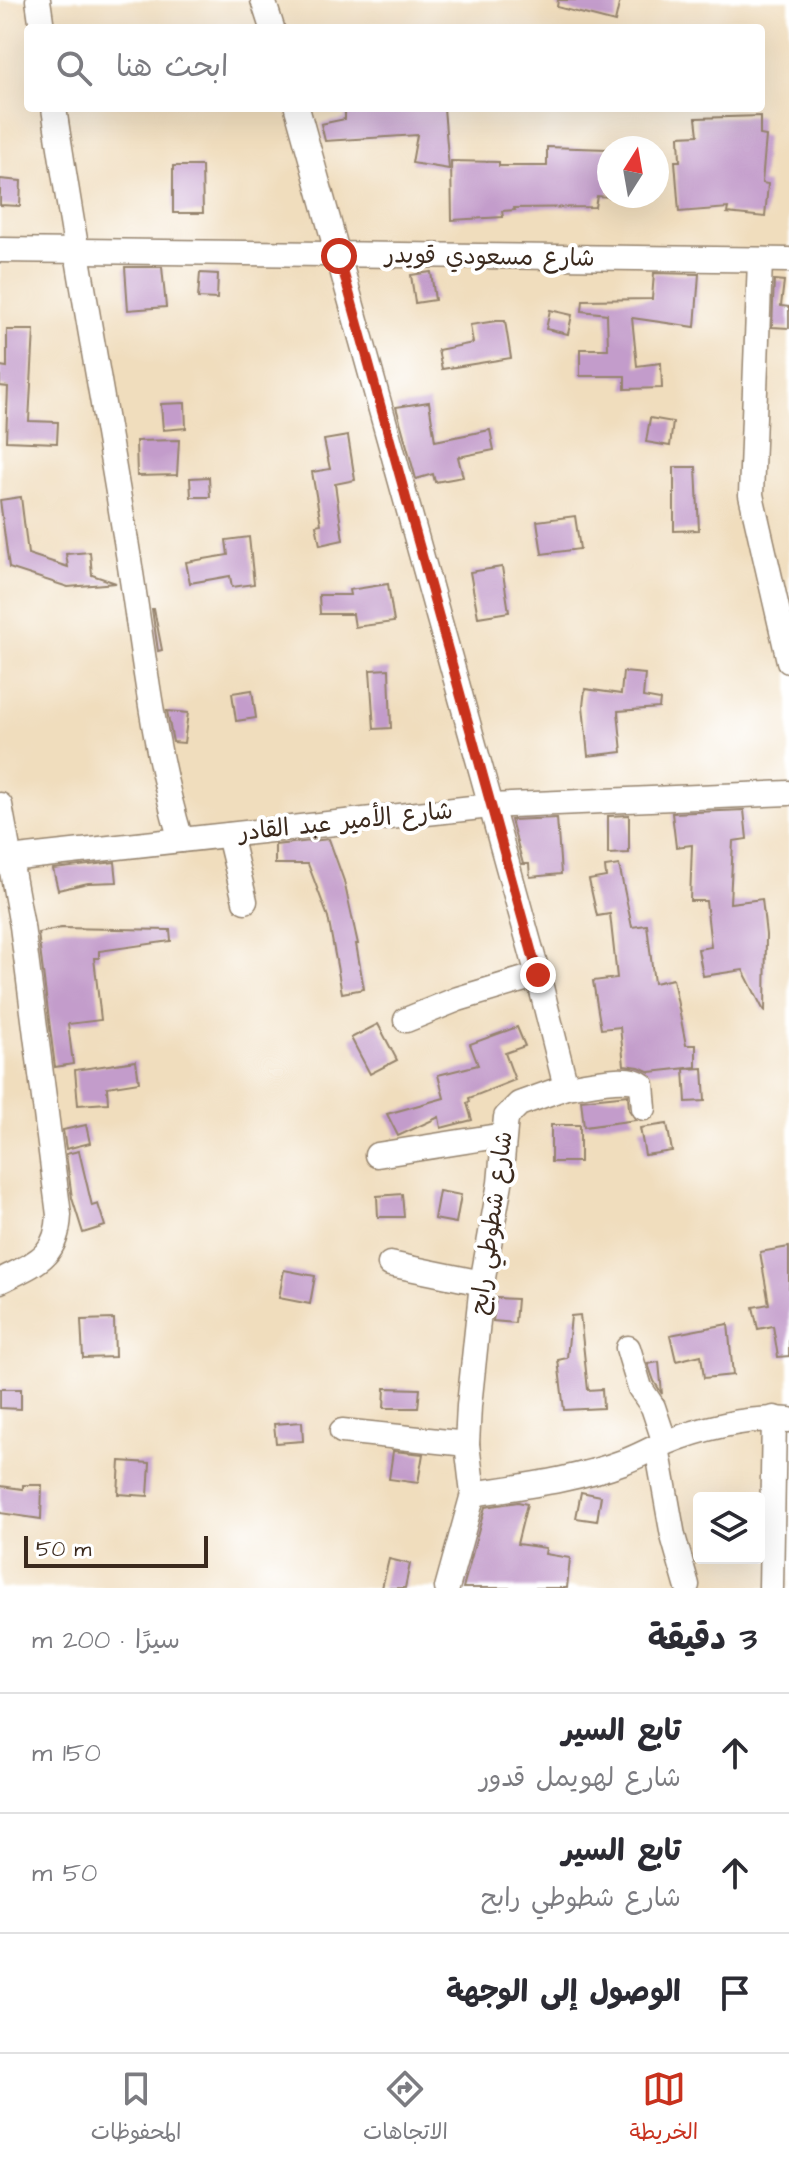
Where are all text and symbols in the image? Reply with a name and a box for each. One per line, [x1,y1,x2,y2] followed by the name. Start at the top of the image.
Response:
[24,24,765,112] search box
[52,46,96,90] icon: search
[116,46,228,88] text: ابحث هنا
[597,136,669,208] north arrow
[321,238,357,274] route start
[383,238,595,276] street label: شارع مسعودي قويدر
[235,793,455,850] street label: شارع الأمير عبد القادر
[520,957,556,993] route end
[462,1129,525,1317] street label: شارع شطوطي رابح
[693,1492,765,1564] map controls
[693,1492,765,1564] button: layers
[24,1532,208,1568] scale bar
[36,1534,91,1565] text: 50 m
[648,1615,757,1663] text: 3 دقيقة
[32,1622,180,1658] text: سيرًا · 200 m
[562,1710,681,1752] text: تابع السير
[713,1731,757,1775] icon: ahead
[32,1735,101,1771] text: 150 m
[479,1760,681,1796] text: شارع لهويمل قدور
[562,1830,681,1872] text: تابع السير
[713,1851,757,1895] icon: ahead
[32,1855,97,1891] text: 50 m
[481,1880,681,1916] text: شارع شطوطي رابح
[446,1971,681,2013] text: الوصول إلى الوجهة
[713,1971,757,2015] icon: arrive
[91,2067,181,2151] tab: المحفوظات
[363,2067,448,2151] tab: الاتجاهات
[630,2067,698,2151] tab: الخريطة

